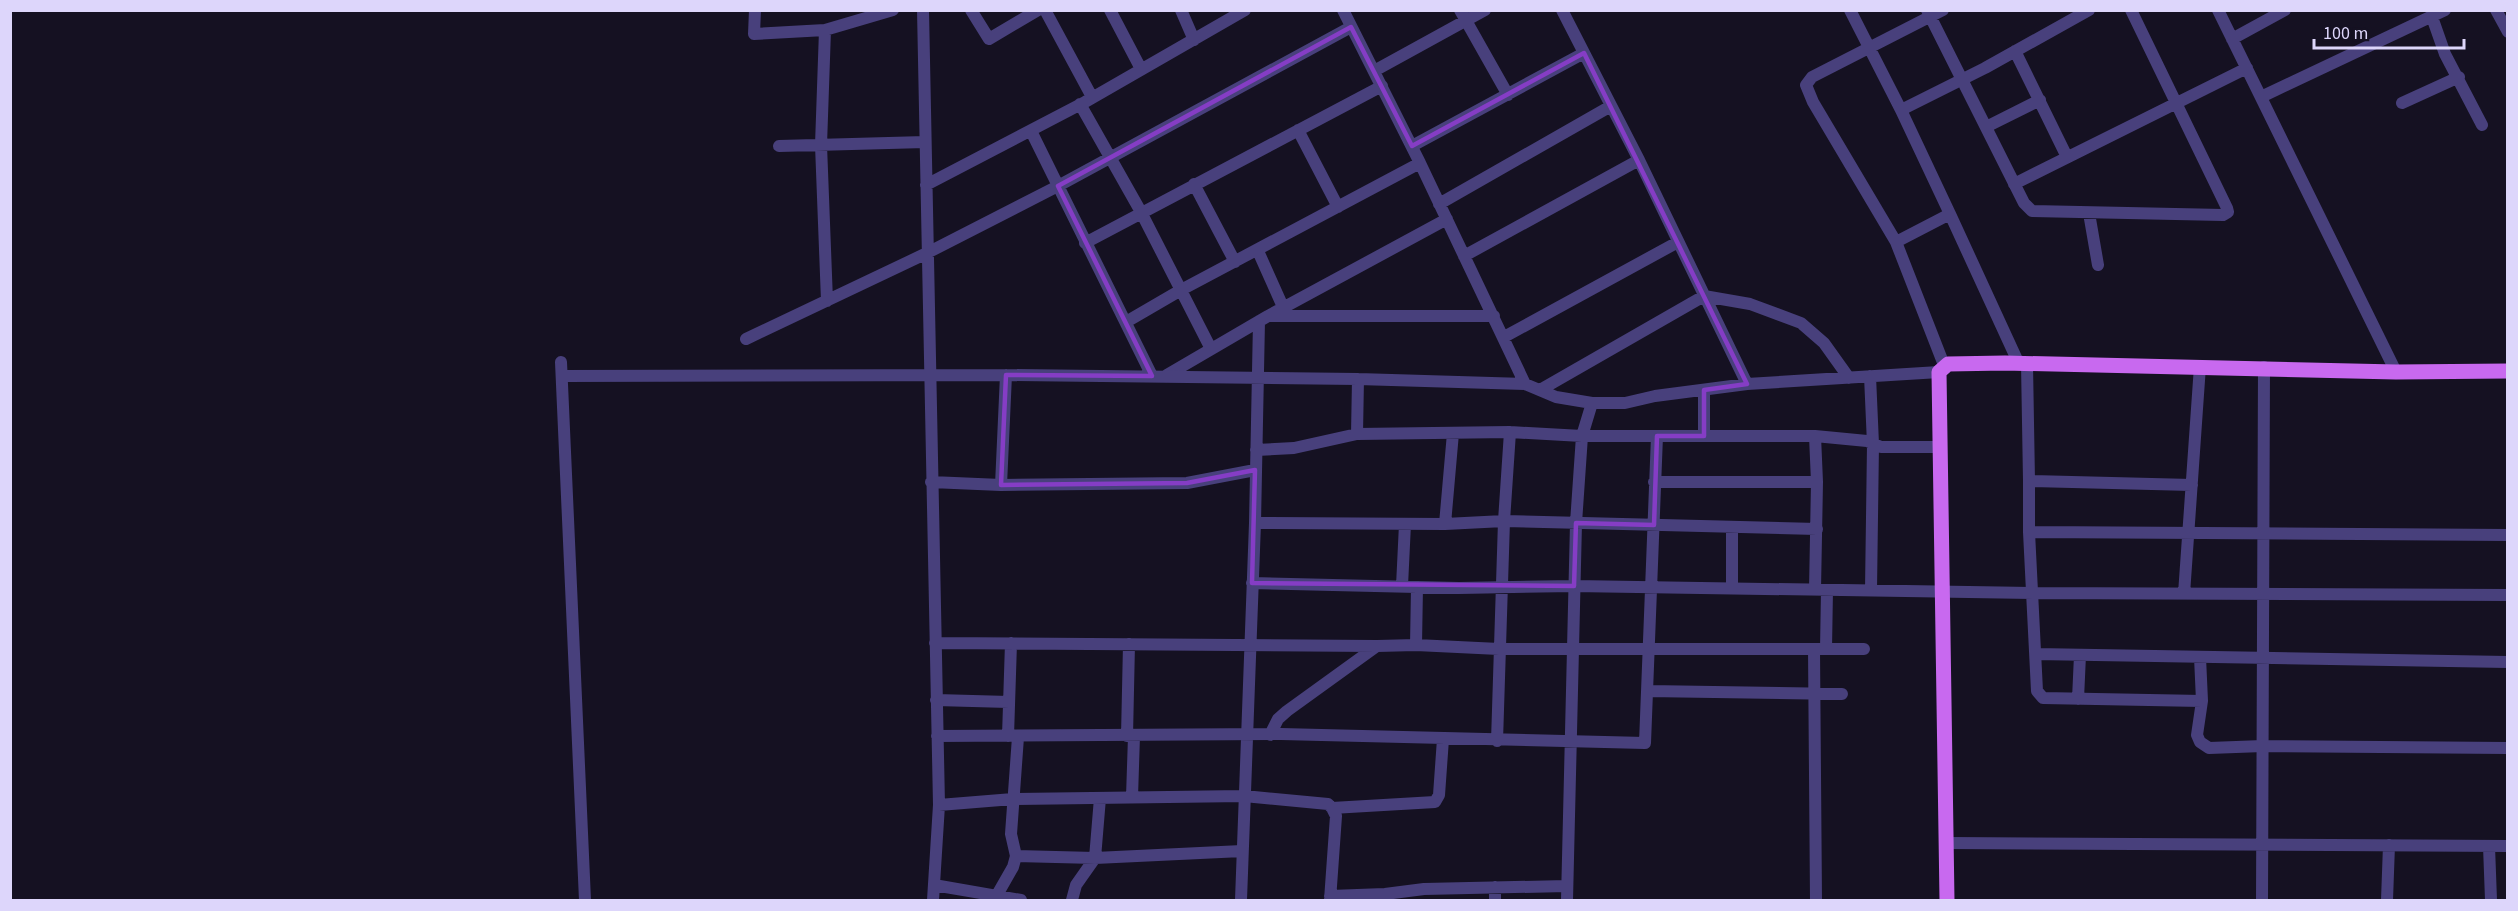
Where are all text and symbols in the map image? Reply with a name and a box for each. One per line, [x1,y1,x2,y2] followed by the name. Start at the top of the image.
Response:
[2314,12,2464,50] scale bar
[2323,21,2368,46] text: 100 m

